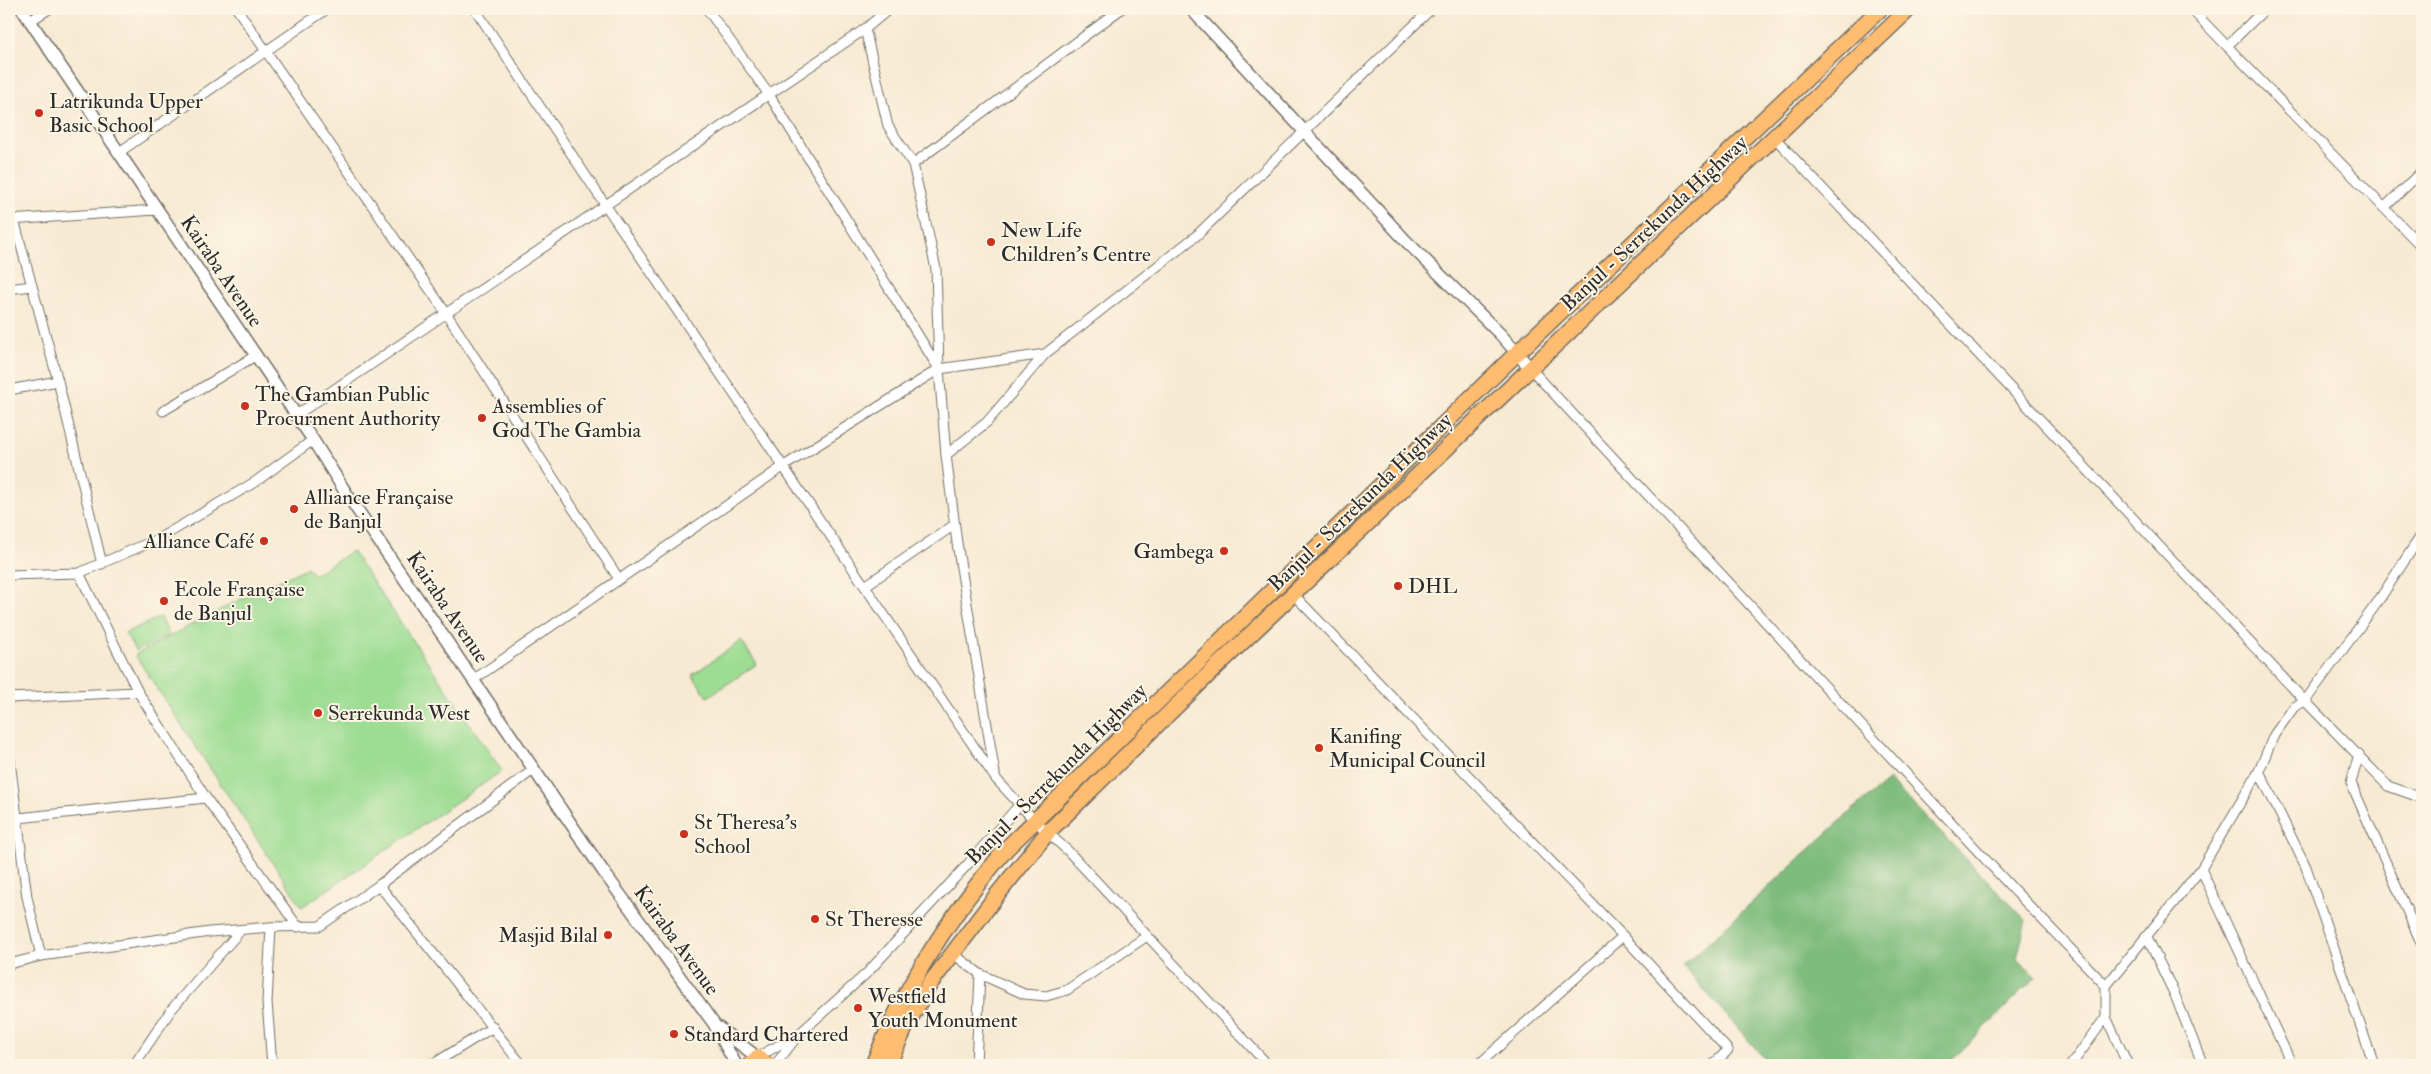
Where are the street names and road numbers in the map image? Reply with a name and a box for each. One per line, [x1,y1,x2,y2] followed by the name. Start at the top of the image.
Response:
[1555,129,1754,317] street label: Banjul - Serrekunda Highway
[174,210,269,333] street label: Kairaba Avenue
[1262,407,1459,598] street label: Banjul - Serrekunda Highway
[400,546,495,669] street label: Kairaba Avenue
[960,677,1153,871] street label: Banjul - Serrekunda Highway
[628,880,726,1001] street label: Kairaba Avenue

